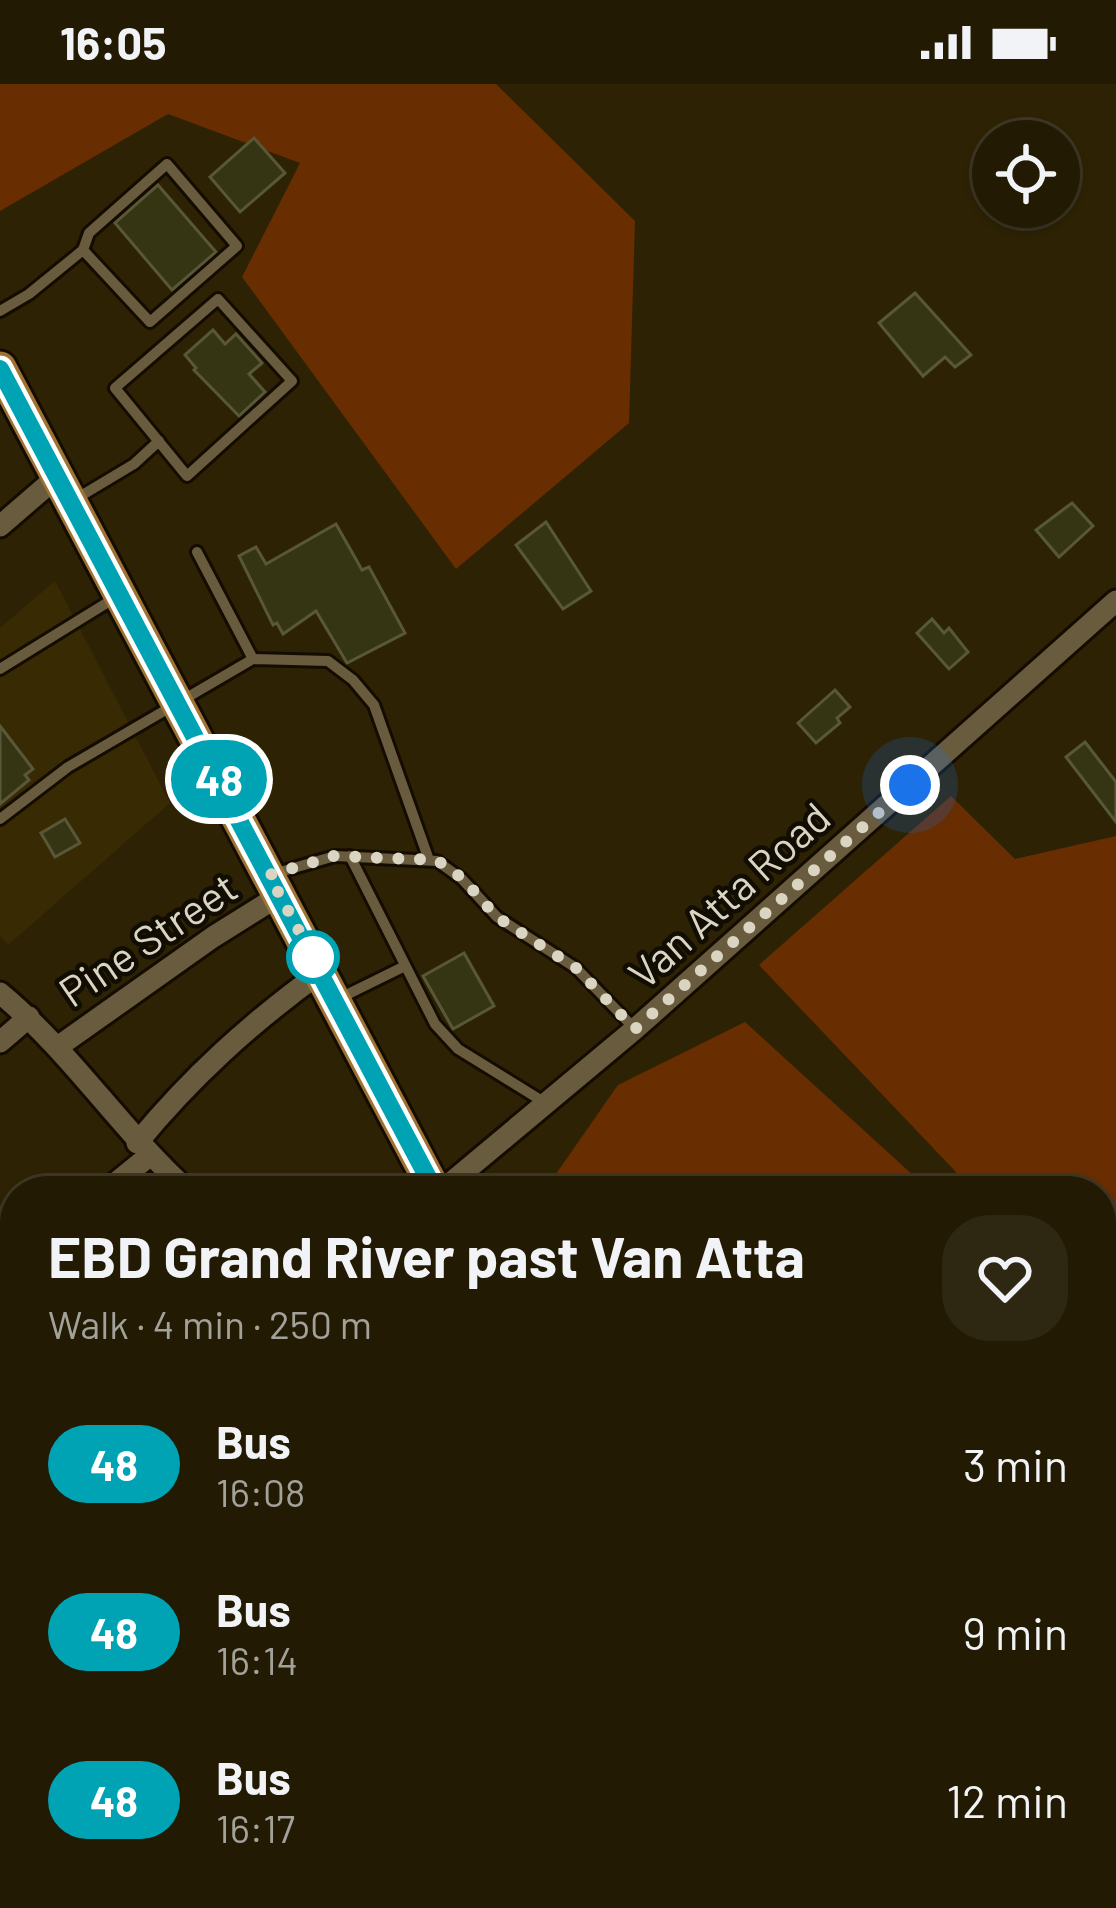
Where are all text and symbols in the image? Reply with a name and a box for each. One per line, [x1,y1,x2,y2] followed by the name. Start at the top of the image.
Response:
[60,15,166,69] text: 16:05
[972,120,1080,228] map controls
[972,120,1080,228] button: locate
[165,740,273,818] line badge: 48
[195,754,243,804] text: 48
[880,755,940,815] your location
[617,791,839,997] street label: Van Atta Road
[49,860,245,1016] street label: Pine Street
[288,932,338,982] unlabelled marker
[942,1215,1068,1341] button: heart
[48,1221,805,1289] text: EBD Grand River past Van Atta
[48,1300,372,1347] text: Walk · 4 min · 250 m
[216,1414,291,1468] text: Bus
[963,1437,1068,1491] text: 3 min
[90,1439,138,1489] text: 48
[216,1468,305,1515] text: 16:08
[216,1582,291,1636] text: Bus
[963,1605,1068,1659] text: 9 min
[90,1607,138,1657] text: 48
[216,1636,298,1683] text: 16:14
[216,1750,291,1804] text: Bus
[946,1773,1068,1827] text: 12 min
[90,1775,138,1825] text: 48
[216,1804,295,1851] text: 16:17

